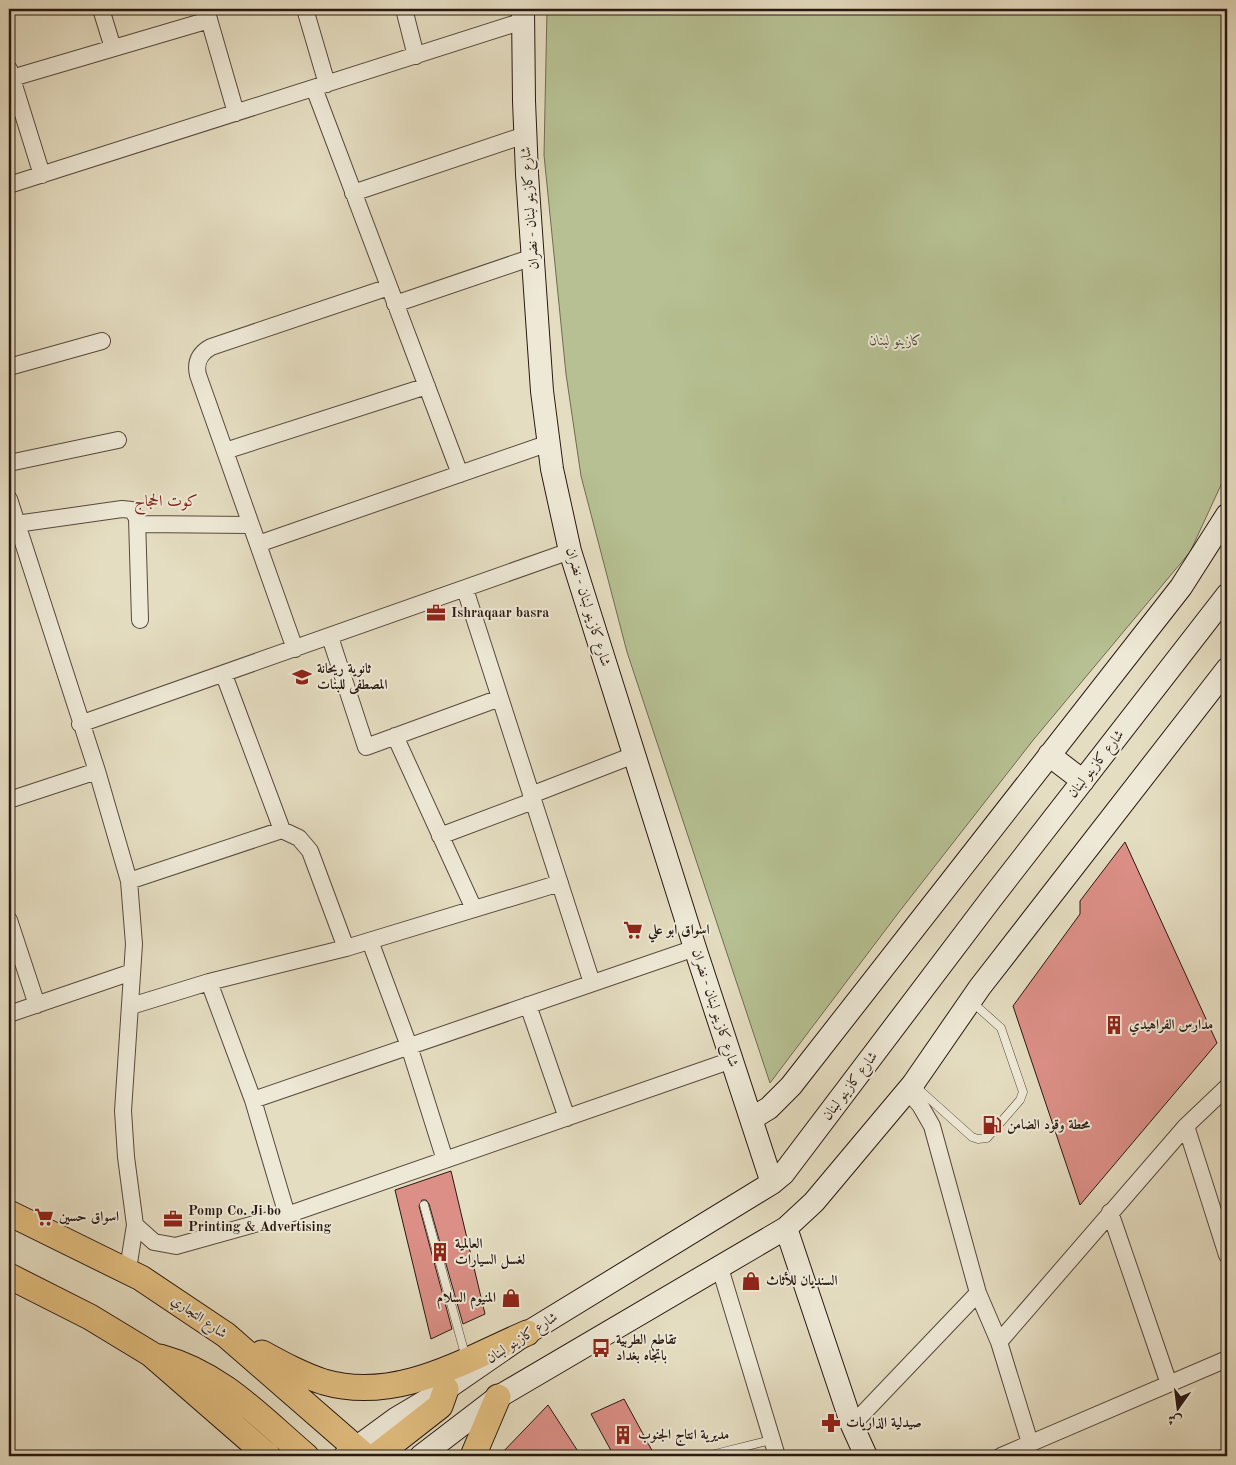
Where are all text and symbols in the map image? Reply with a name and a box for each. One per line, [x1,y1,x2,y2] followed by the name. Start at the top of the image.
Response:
[518,146,545,270] street label: شارع كازينو لبنان - نضران
[869,333,923,349] park label: كازينو لبنان
[134,493,198,515] district label: كوت الحجاج
[559,546,614,669] street label: شارع كازينو لبنان - نضران
[425,602,447,624] office icon: Ishraqaar basra
[451,606,549,620] place label: Ishraqaar basra
[317,662,388,695] place label: ثانوية ريحانة المصطفى للبنات
[291,666,313,688] school or university icon: ثانوية ريحانة المصطفى للبنات
[1065,727,1130,803] street label: شارع كازينو لبنان
[622,919,644,941] supermarket icon: اسواق ابو علي
[647,923,710,943] place label: اسواق ابو علي
[686,947,742,1070] street label: شارع كازينو لبنان - نضران
[1103,1014,1125,1036] building icon: مدارس الفراهيدي
[1129,1018,1213,1036] place label: مدارس الفراهيدي
[819,1049,883,1125] street label: شارع كازينو لبنان
[981,1114,1003,1136] fuel station icon: محطة وقود الضامن
[1007,1118,1091,1134] place label: محطة وقود الضامن
[188,1204,332,1234] place label: Pomp Co. Ji bo Printing & Advertising
[33,1206,55,1228] supermarket icon: اسواق حسين
[162,1208,184,1230] office icon: Pomp Co. Ji bo Printing & Advertising
[59,1210,119,1225] place label: اسواق حسين
[455,1237,525,1269] place label: العالمية لغسل السيارات
[429,1241,451,1263] building icon: العالمية لغسل السيارات
[740,1270,762,1292] shop icon: السنديان للأثاث
[766,1271,838,1289] place label: السنديان للأثاث
[500,1287,522,1309] shop icon: المنيوم السلام
[437,1291,496,1310] place label: المنيوم السلام
[166,1293,229,1344] street label: شارع التجاري
[483,1309,562,1369] street label: شارع كازينو لبنان
[616,1333,677,1364] place label: تقاطع الطربية باتجاه بغداد
[590,1337,612,1359] bus stop icon: تقاطع الطربية باتجاه بغداد
[1154,1382,1204,1432] north arrow
[1167,1411,1184,1428] text: ش
[820,1412,842,1434] pharmacy icon: صيدلية الذاريات
[846,1416,922,1431] place label: صيدلية الذاريات
[612,1424,634,1446] building icon: مديرية انتاج الجنوب
[638,1428,729,1447] place label: مديرية انتاج الجنوب

